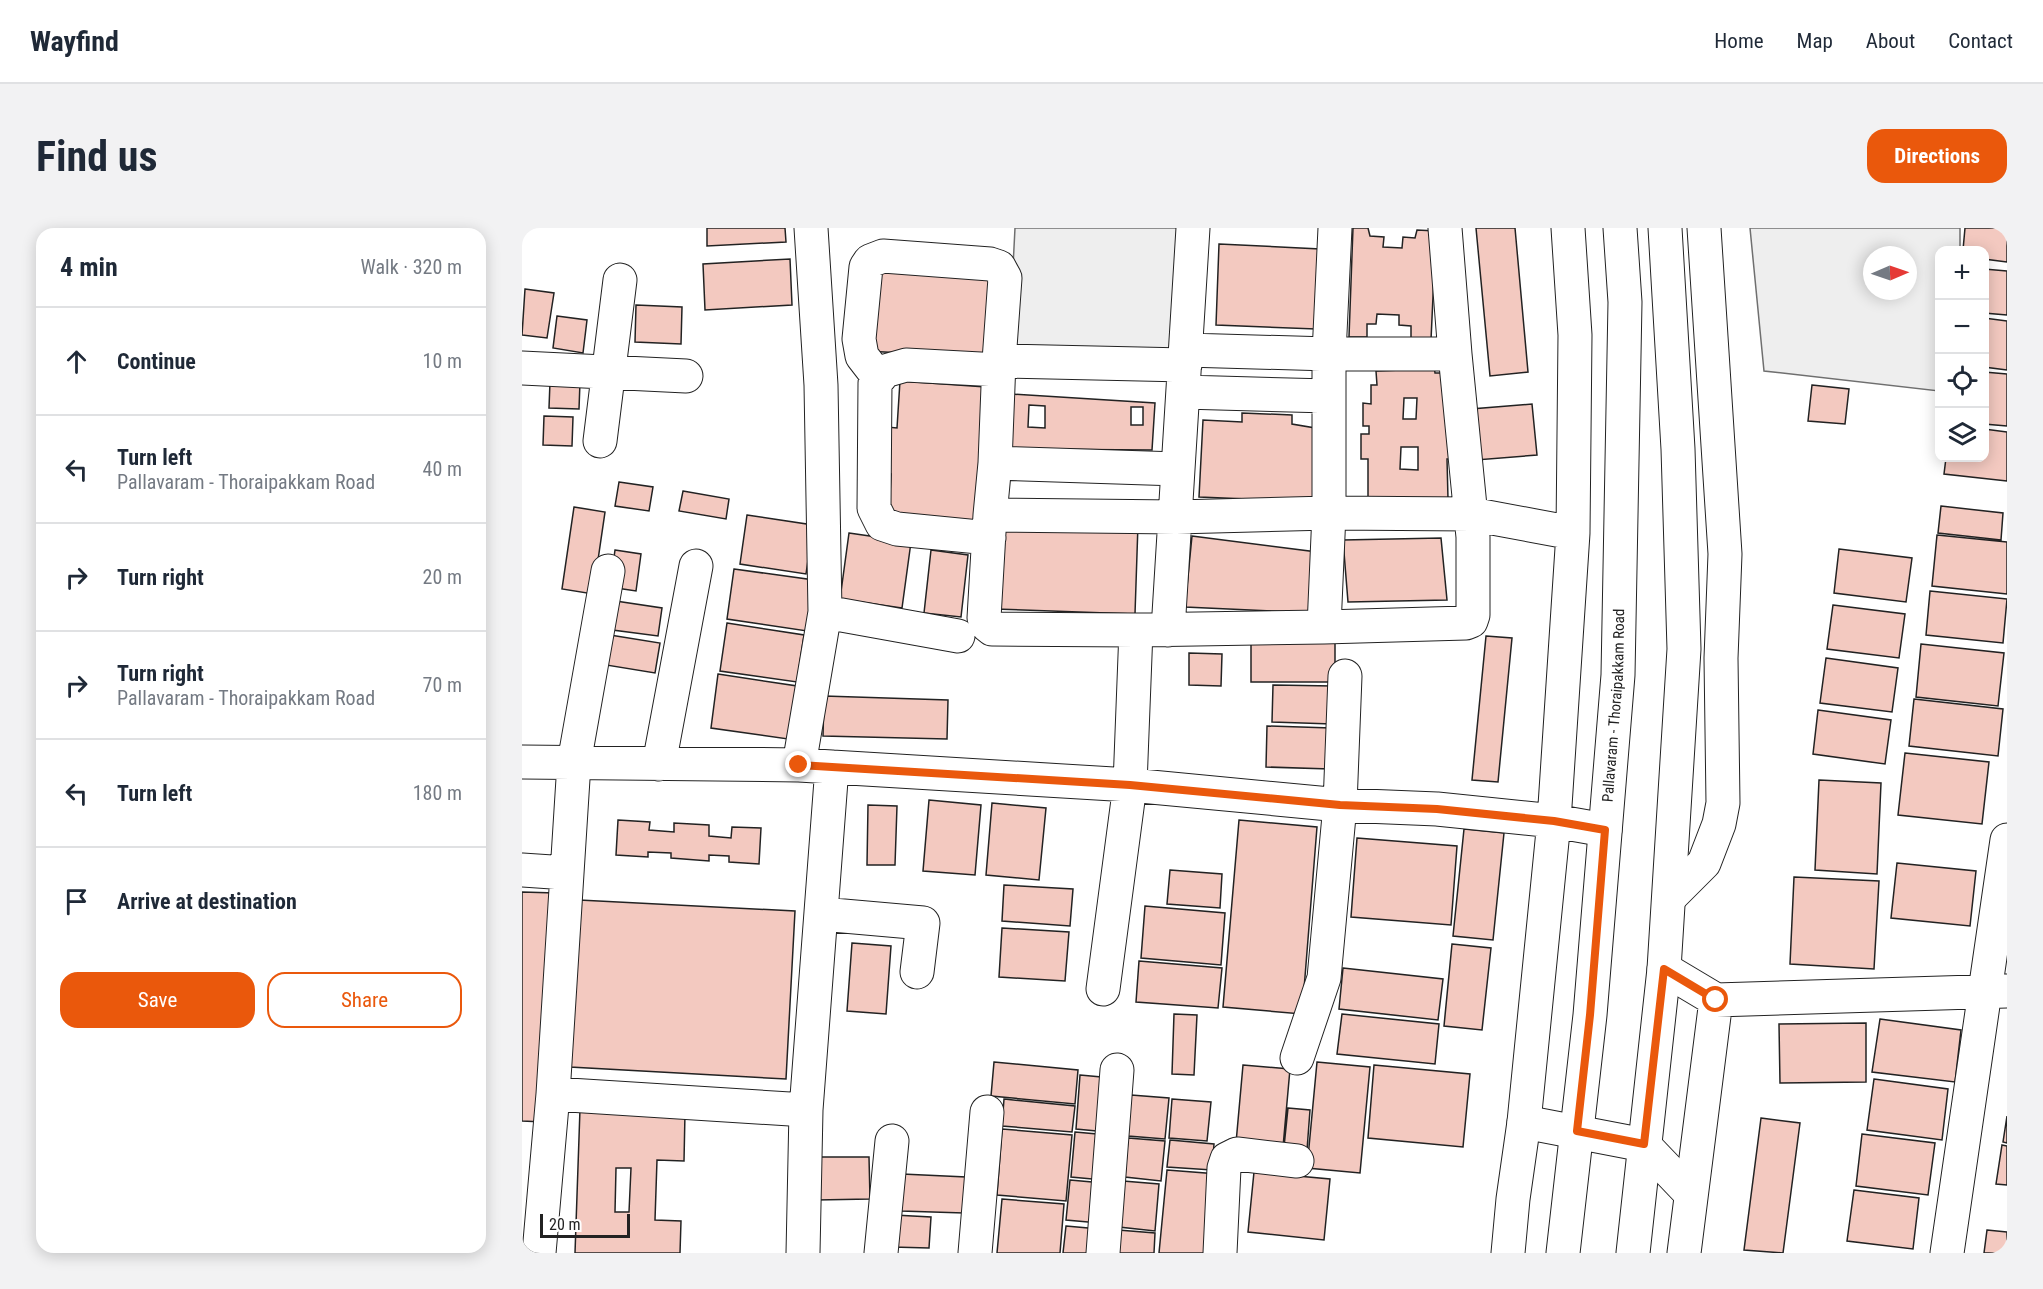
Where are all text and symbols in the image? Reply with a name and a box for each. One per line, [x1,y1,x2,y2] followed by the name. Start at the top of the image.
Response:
[30,25,119,58] text: Wayfind
[1714,29,1764,53] text: Home
[1797,29,1833,53] text: Map
[1866,29,1915,53] text: About
[1948,29,2013,53] text: Contact
[1867,129,2007,183] button: Directions
[36,132,157,181] text: Find us
[1863,246,1917,300] north arrow
[1935,246,1989,462] map controls
[1935,246,1989,300] button: +
[60,252,118,282] text: 4 min
[361,255,462,279] text: Walk · 320 m
[1935,300,1989,354] button: −
[60,345,93,378] icon: ahead
[117,349,196,374] text: Continue
[423,349,462,373] text: 10 m
[1935,354,1989,408] button: locate
[1935,408,1989,462] button: layers
[117,445,192,470] text: Turn left
[60,453,93,486] icon: left
[423,457,462,481] text: 40 m
[117,470,375,494] text: Pallavaram - Thoraipakkam Road
[60,561,93,594] icon: right
[117,565,204,590] text: Turn right
[423,565,462,589] text: 20 m
[1599,609,1628,803] street label: Pallavaram - Thoraipakkam Road
[117,661,204,686] text: Turn right
[60,669,93,702] icon: right
[423,673,462,697] text: 70 m
[117,686,375,710] text: Pallavaram - Thoraipakkam Road
[785,751,811,777] route end
[60,777,93,810] icon: left
[117,781,192,806] text: Turn left
[413,781,462,805] text: 180 m
[60,885,93,918] icon: arrive
[117,889,297,914] text: Arrive at destination
[60,972,255,1028] button: Save
[267,972,462,1028] button: Share
[1702,986,1728,1012] route start
[540,1211,630,1238] scale bar
[549,1215,581,1234] text: 20 m

